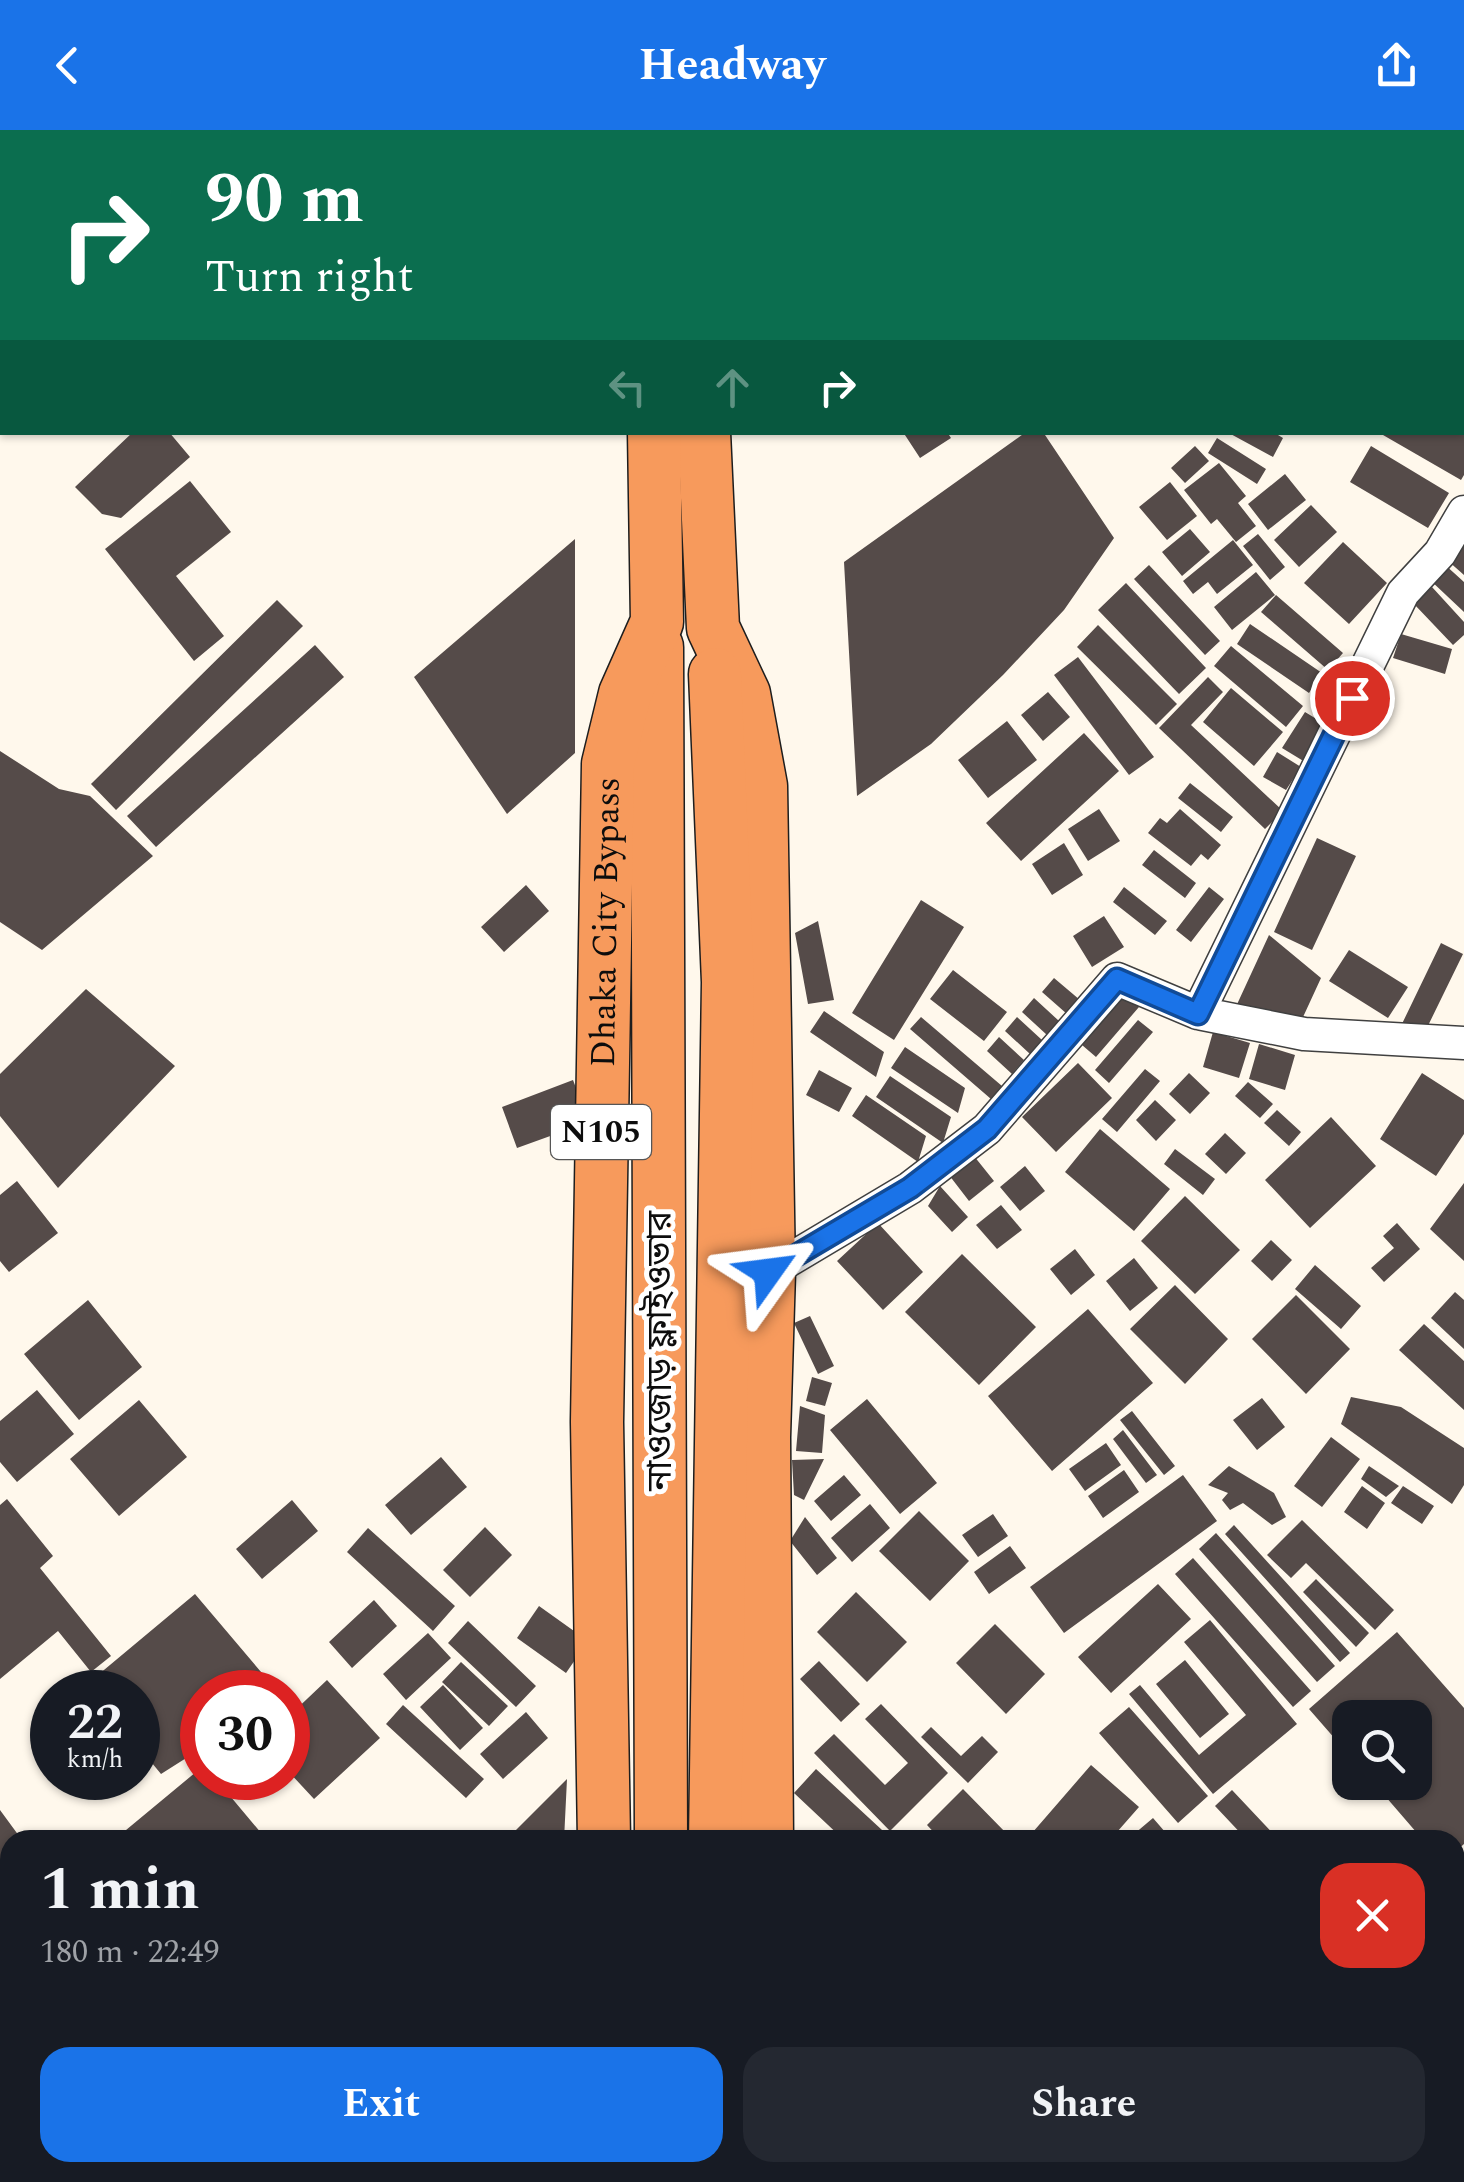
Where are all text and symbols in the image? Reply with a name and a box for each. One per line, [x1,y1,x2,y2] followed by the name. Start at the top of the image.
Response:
[639,31,825,100] text: Headway
[40,38,95,93] icon: back
[1369,38,1424,93] icon: share
[205,147,364,253] text: 90 m
[40,170,170,300] icon: right
[205,243,414,312] text: Turn right
[600,360,655,415] icon: left
[705,360,760,415] icon: ahead
[810,360,865,415] icon: right
[1310,656,1395,741] pin
[1325,671,1380,726] icon: arrive
[576,776,634,1068] street label: Dhaka City Bypass
[551,1105,651,1159] road number: N105
[634,1210,687,1492] street label: নাওজোড় ফ্লাইওভার
[716,1220,820,1324] position arrow
[180,1670,310,1800] speed limit sign: 30
[67,1685,123,1761] text: 22
[1332,1700,1432,1800] map controls
[1332,1700,1432,1800] button: search
[67,1741,123,1779] text: km/h
[40,1844,200,1936] text: 1 min
[1320,1863,1425,1968] button: close
[40,1928,220,1977] text: 180 m · 22:49
[40,2047,723,2162] button: Exit
[743,2047,1425,2162] button: Share

